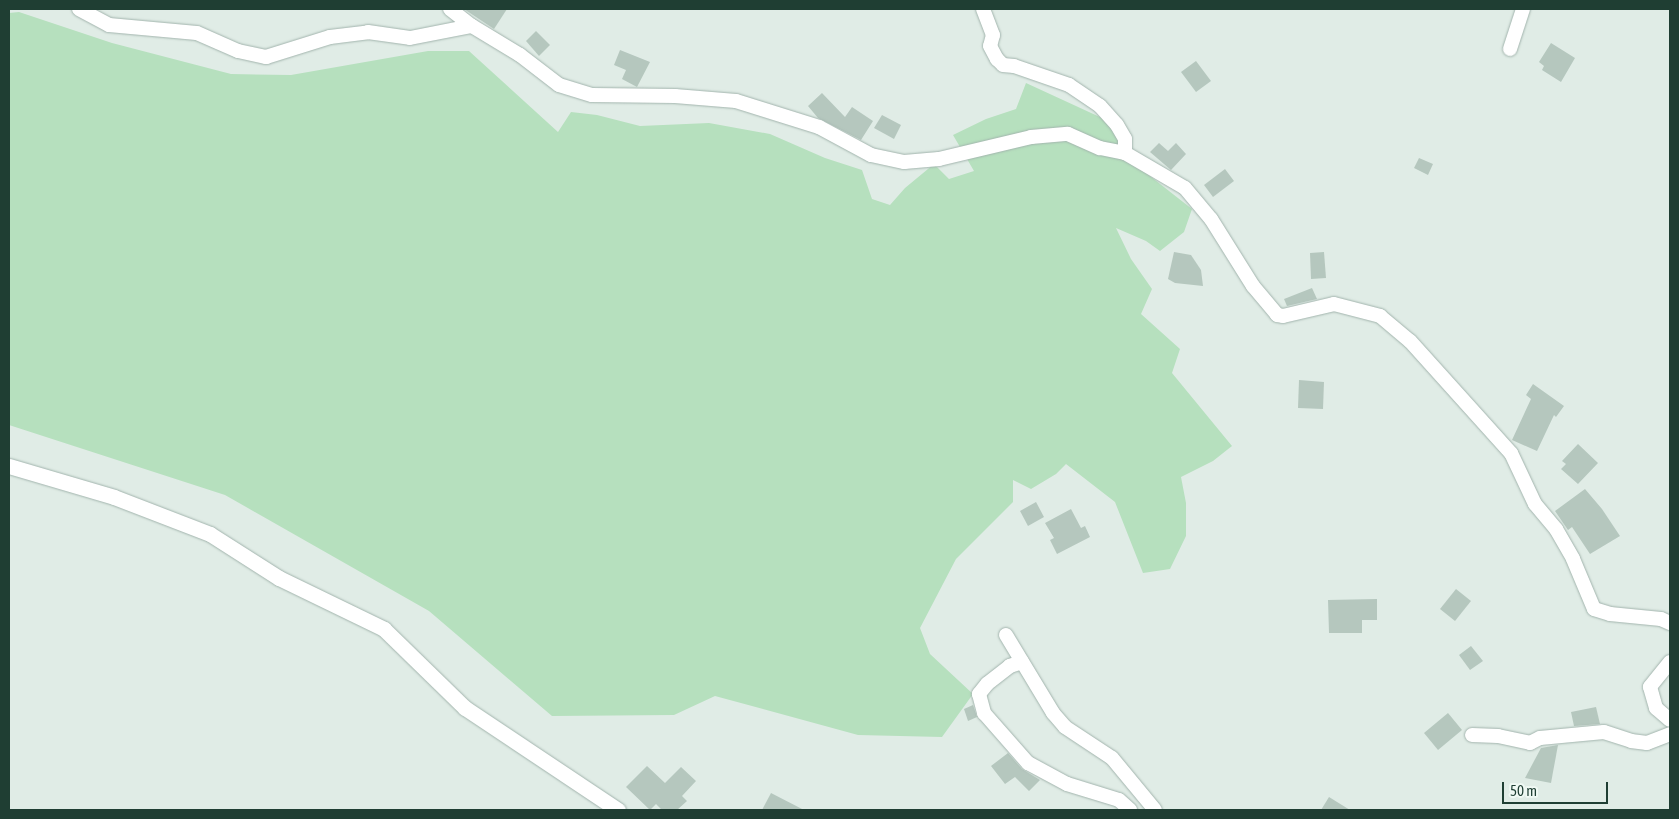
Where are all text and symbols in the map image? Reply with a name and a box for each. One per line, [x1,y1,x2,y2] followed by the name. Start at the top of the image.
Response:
[1504,772,1610,804] scale bar
[1510,782,1537,799] text: 50 m

